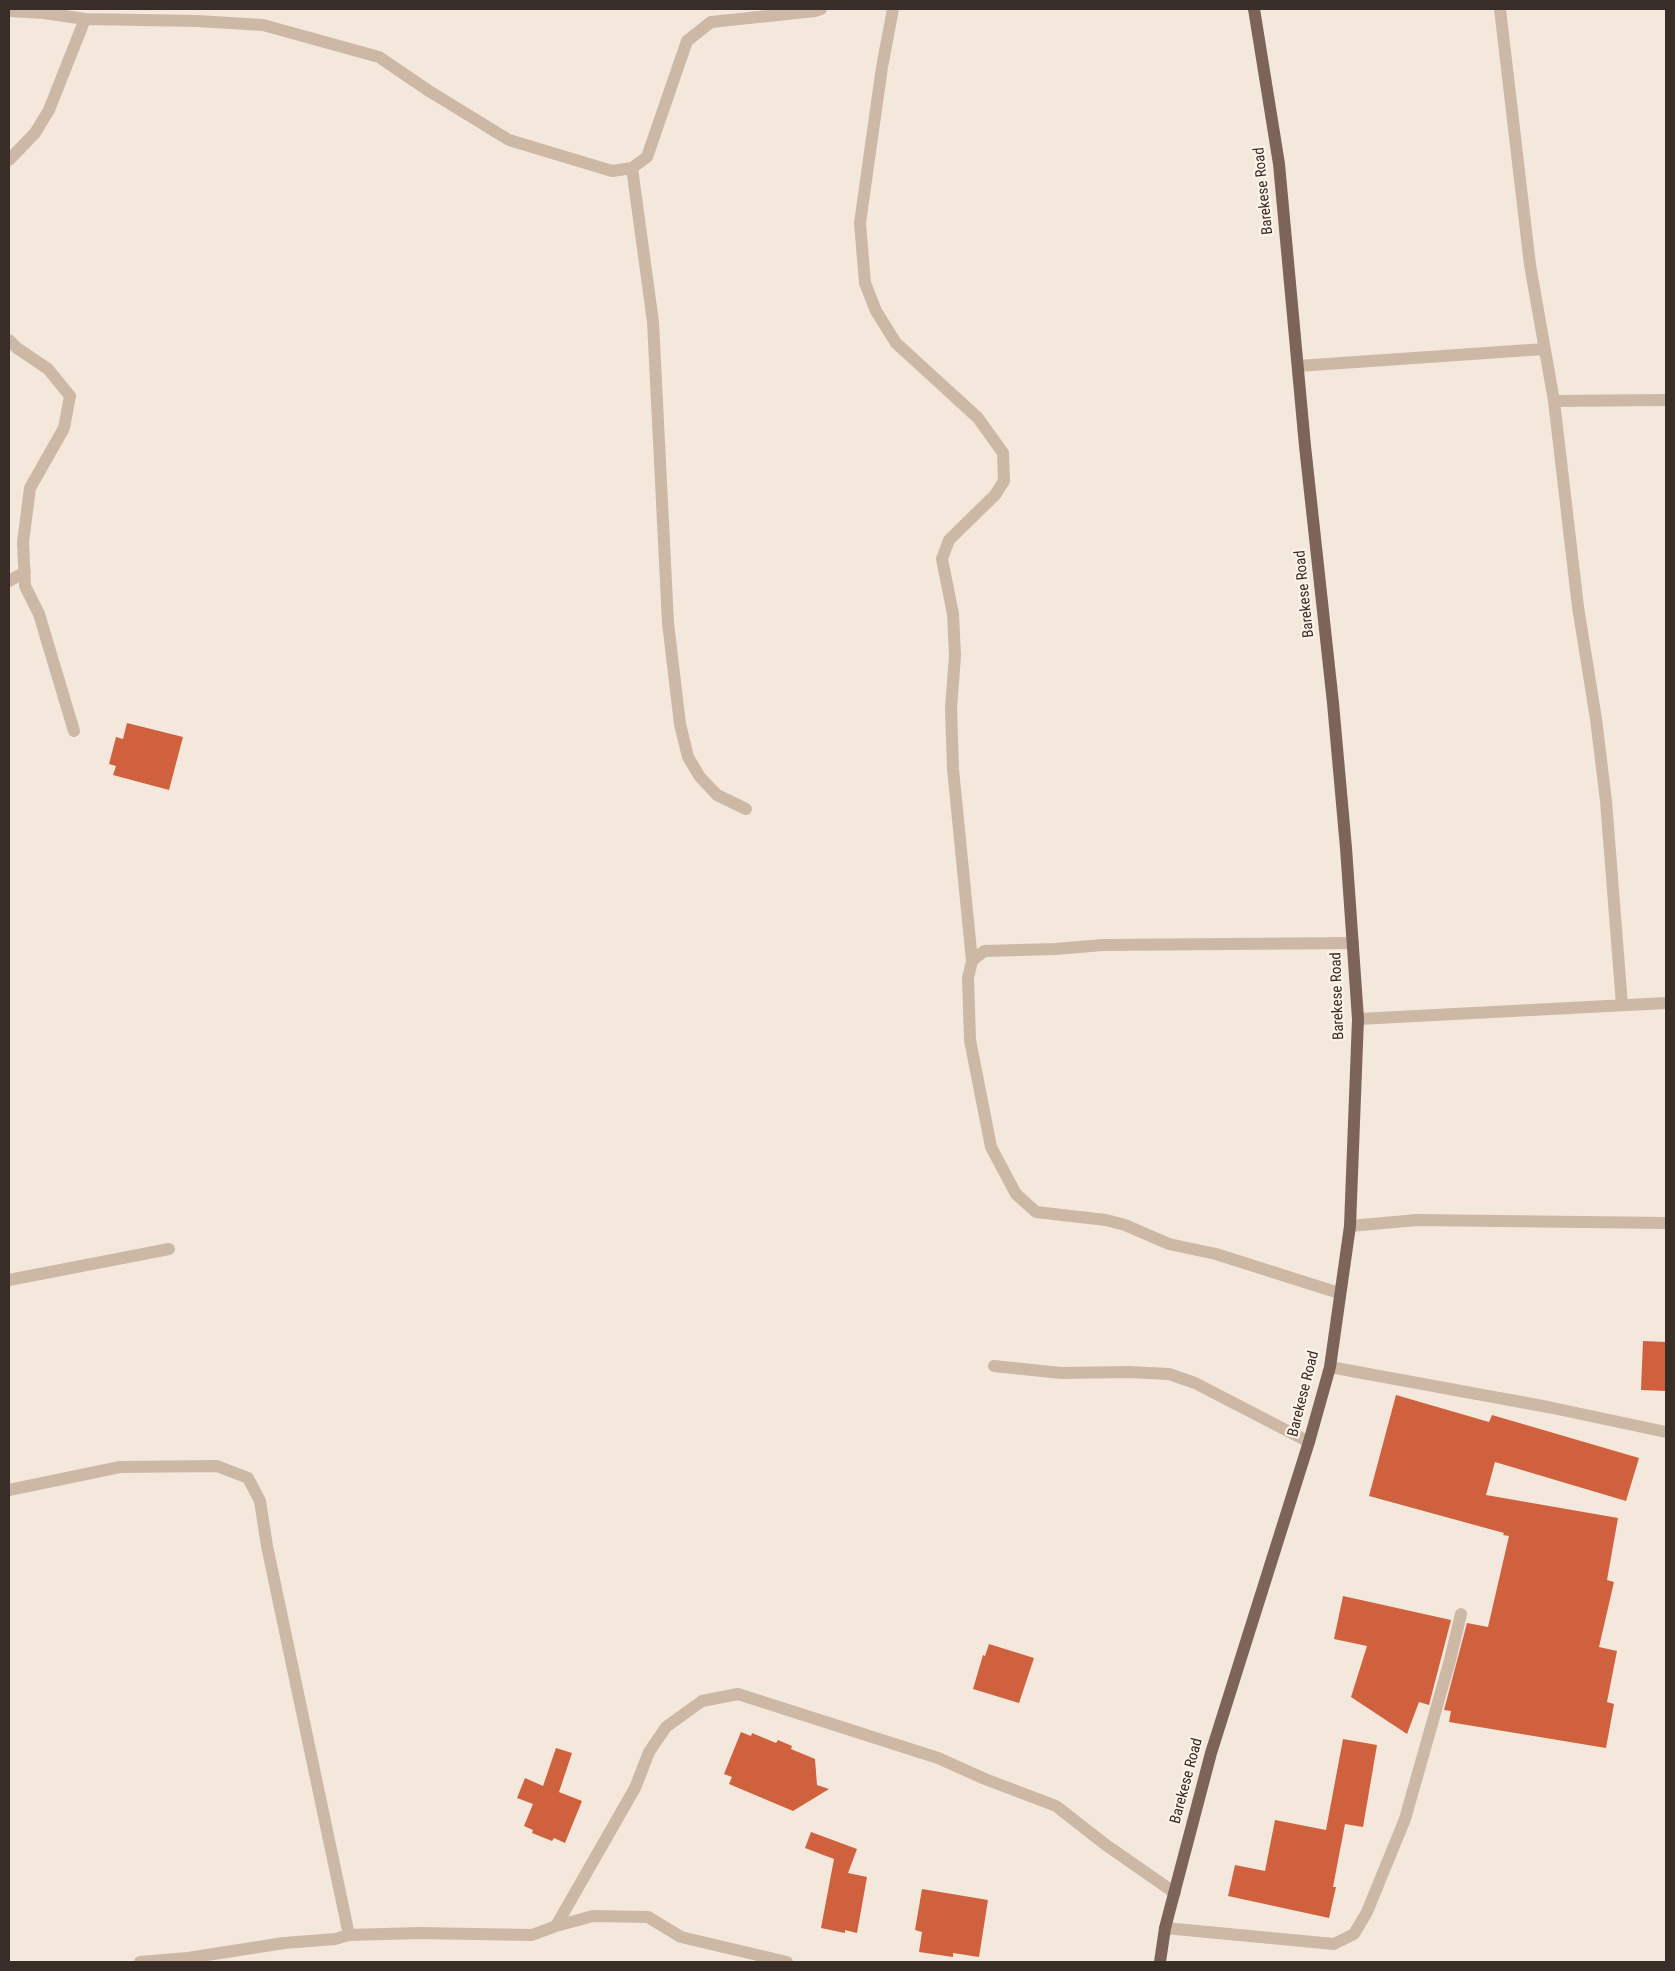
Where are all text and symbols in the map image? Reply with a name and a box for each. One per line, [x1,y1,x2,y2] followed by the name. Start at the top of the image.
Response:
[1250,146,1278,236] street label: Barekese Road
[1291,549,1319,639] street label: Barekese Road
[1327,952,1349,1040] street label: Barekese Road
[1285,1349,1323,1439] street label: Barekese Road
[1167,1736,1207,1826] street label: Barekese Road

